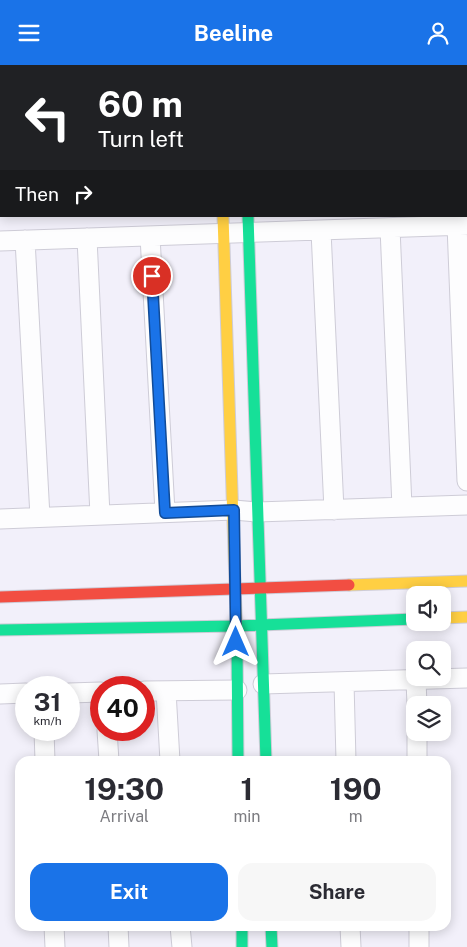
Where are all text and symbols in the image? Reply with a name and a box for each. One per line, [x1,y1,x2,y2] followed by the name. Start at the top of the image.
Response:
[15,19,43,47] icon: menu
[424,19,452,47] icon: person
[194,20,273,46] text: Beeline
[98,84,183,125] text: 60 m
[15,85,80,150] icon: left
[98,126,184,152] text: Turn left
[69,180,97,208] icon: right
[15,183,59,205] text: Then
[131,255,173,297] pin
[138,262,166,290] icon: arrive
[406,586,451,741] map controls
[406,586,451,631] button: sound
[209,615,261,667] position arrow
[406,641,451,686] button: search
[90,676,155,741] speed limit sign: 40
[34,687,61,717] text: 31
[406,696,451,741] button: layers
[33,714,62,728] text: km/h
[84,771,164,807] text: 19:30
[241,771,253,807] text: 1
[330,771,382,807] text: 190
[100,807,149,826] text: Arrival
[233,807,261,826] text: min
[349,807,363,826] text: m
[30,863,228,921] button: Exit
[238,863,436,921] button: Share

